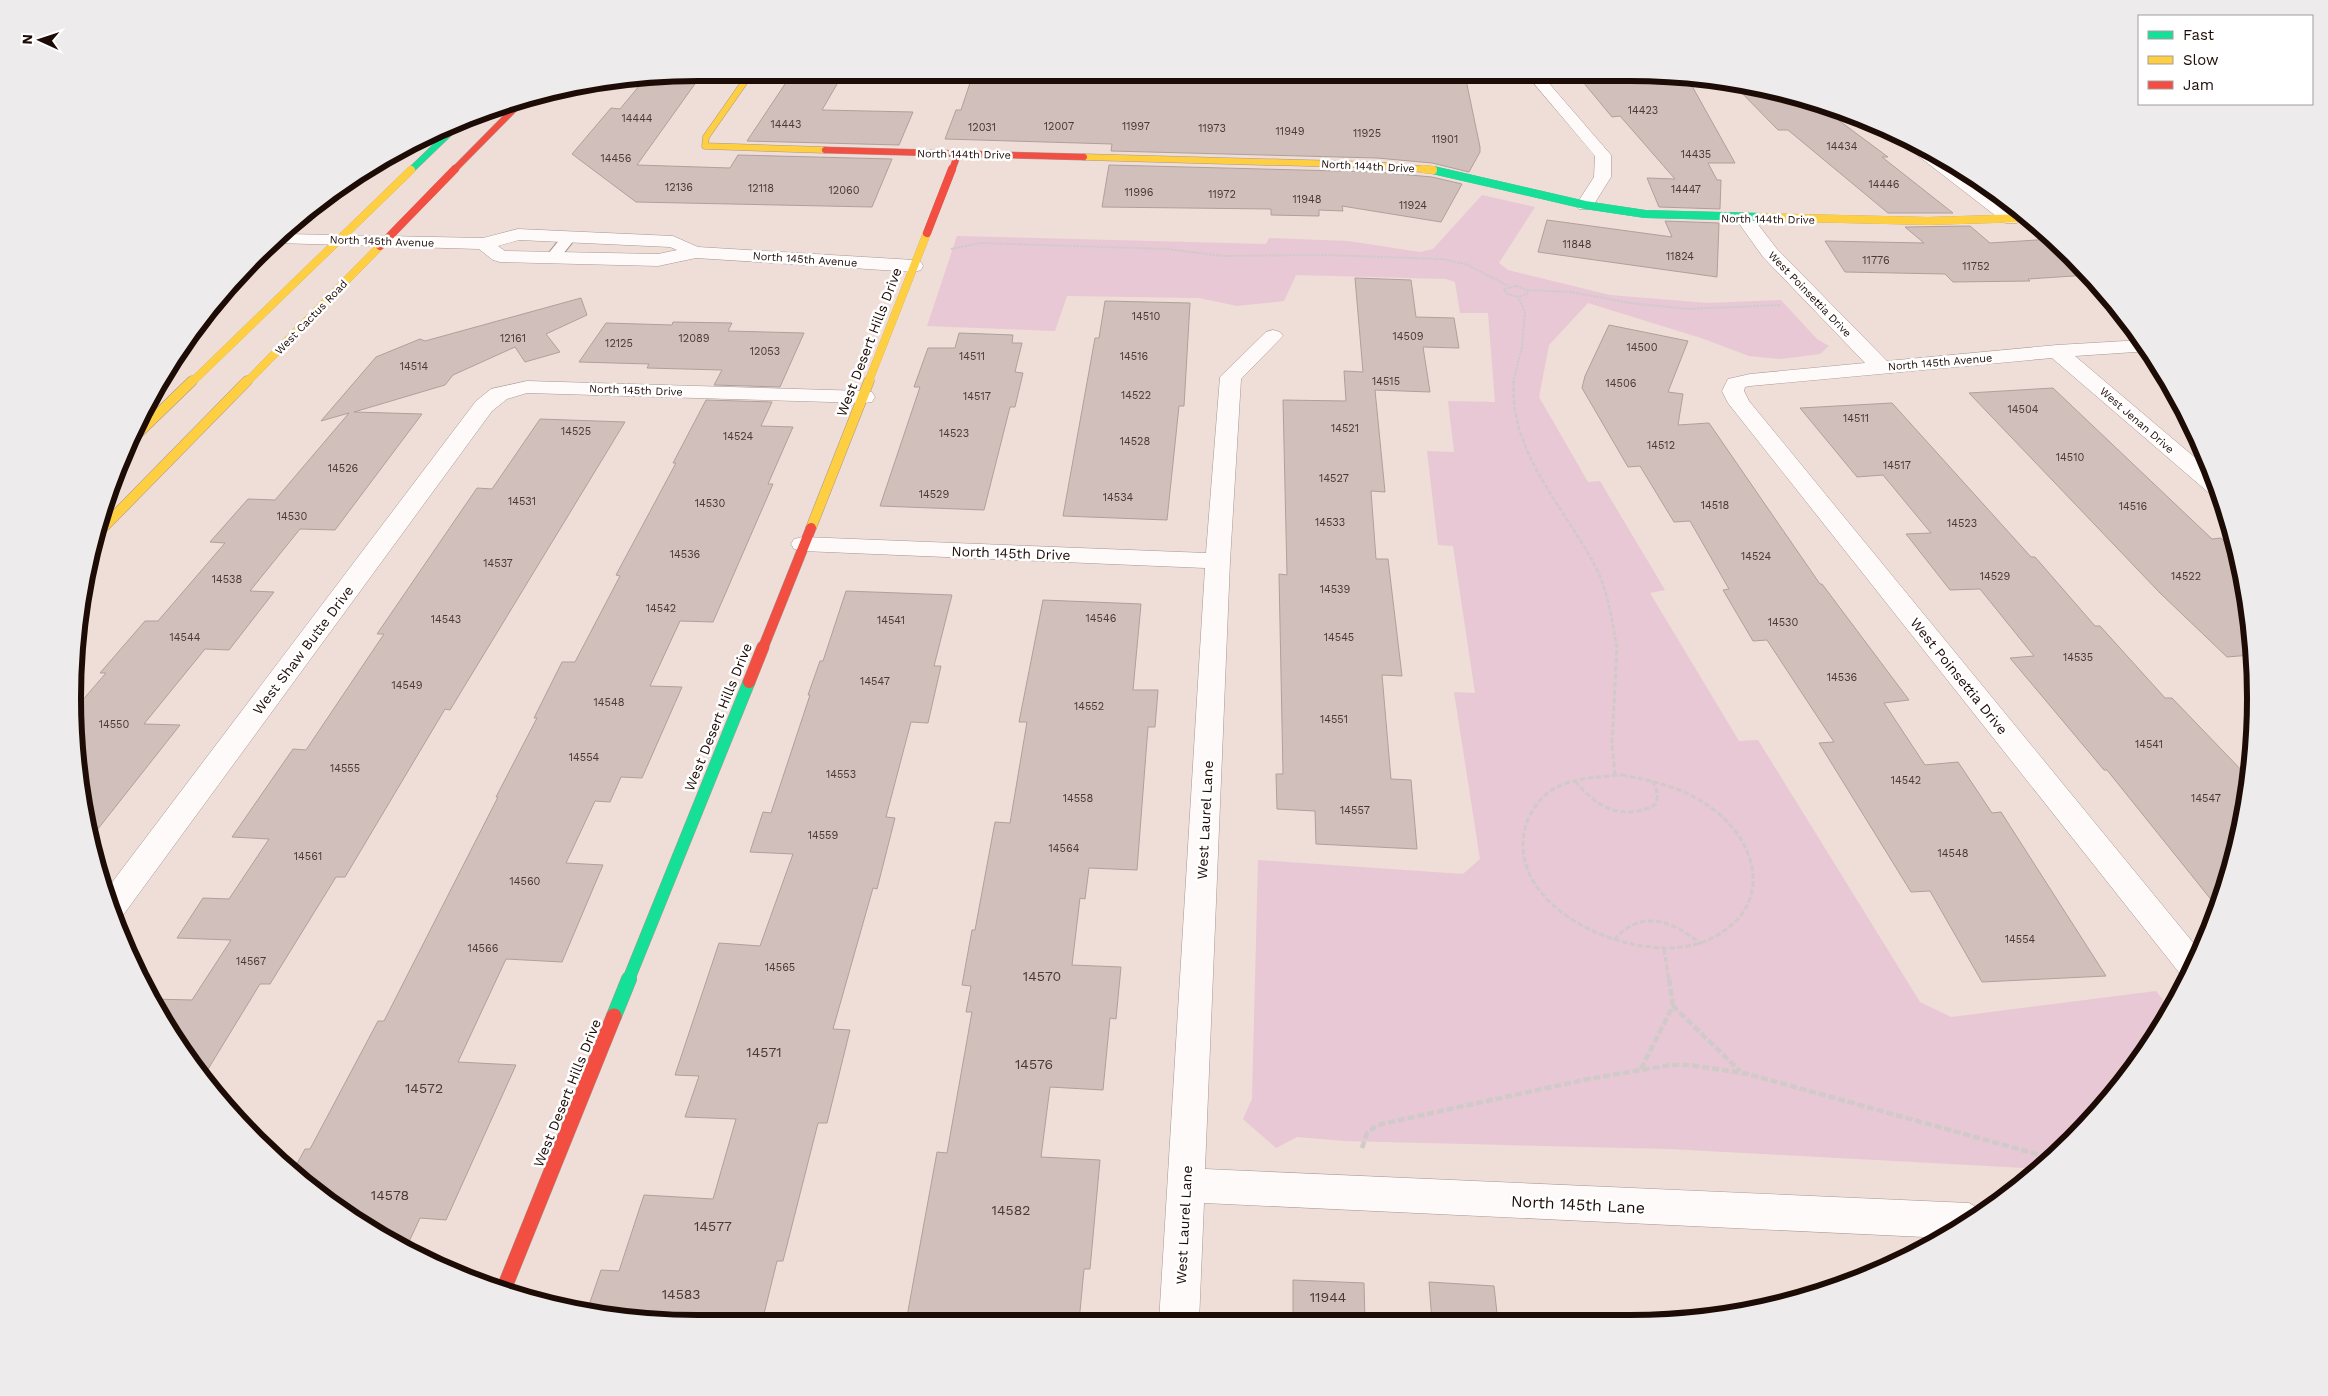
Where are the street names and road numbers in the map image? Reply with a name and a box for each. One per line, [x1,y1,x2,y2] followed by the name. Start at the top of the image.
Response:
[917,147,1011,162] street label: North 144th Drive
[1321,158,1415,175] street label: North 144th Drive
[1721,212,1815,227] street label: North 144th Drive
[329,233,435,250] street label: North 145th Avenue
[752,249,858,270] street label: North 145th Avenue
[1765,249,1854,340] street label: West Poinsettia Drive
[833,265,905,419] street label: West Desert Hills Drive
[272,277,350,357] street label: West Cactus Road
[1887,351,1993,374] street label: North 145th Avenue
[589,382,683,399] street label: North 145th Drive
[2097,385,2176,456] street label: West Jenan Drive
[951,543,1071,563] street label: North 145th Drive
[249,583,357,717] street label: West Shaw Butte Drive
[1907,615,2011,737] street label: West Poinsettia Drive
[681,641,755,793] street label: West Desert Hills Drive
[1194,760,1216,880] street label: West Laurel Lane
[530,1017,604,1169] street label: West Desert Hills Drive
[1173,1165,1195,1285] street label: West Laurel Lane
[1510,1192,1645,1217] street label: North 145th Lane

